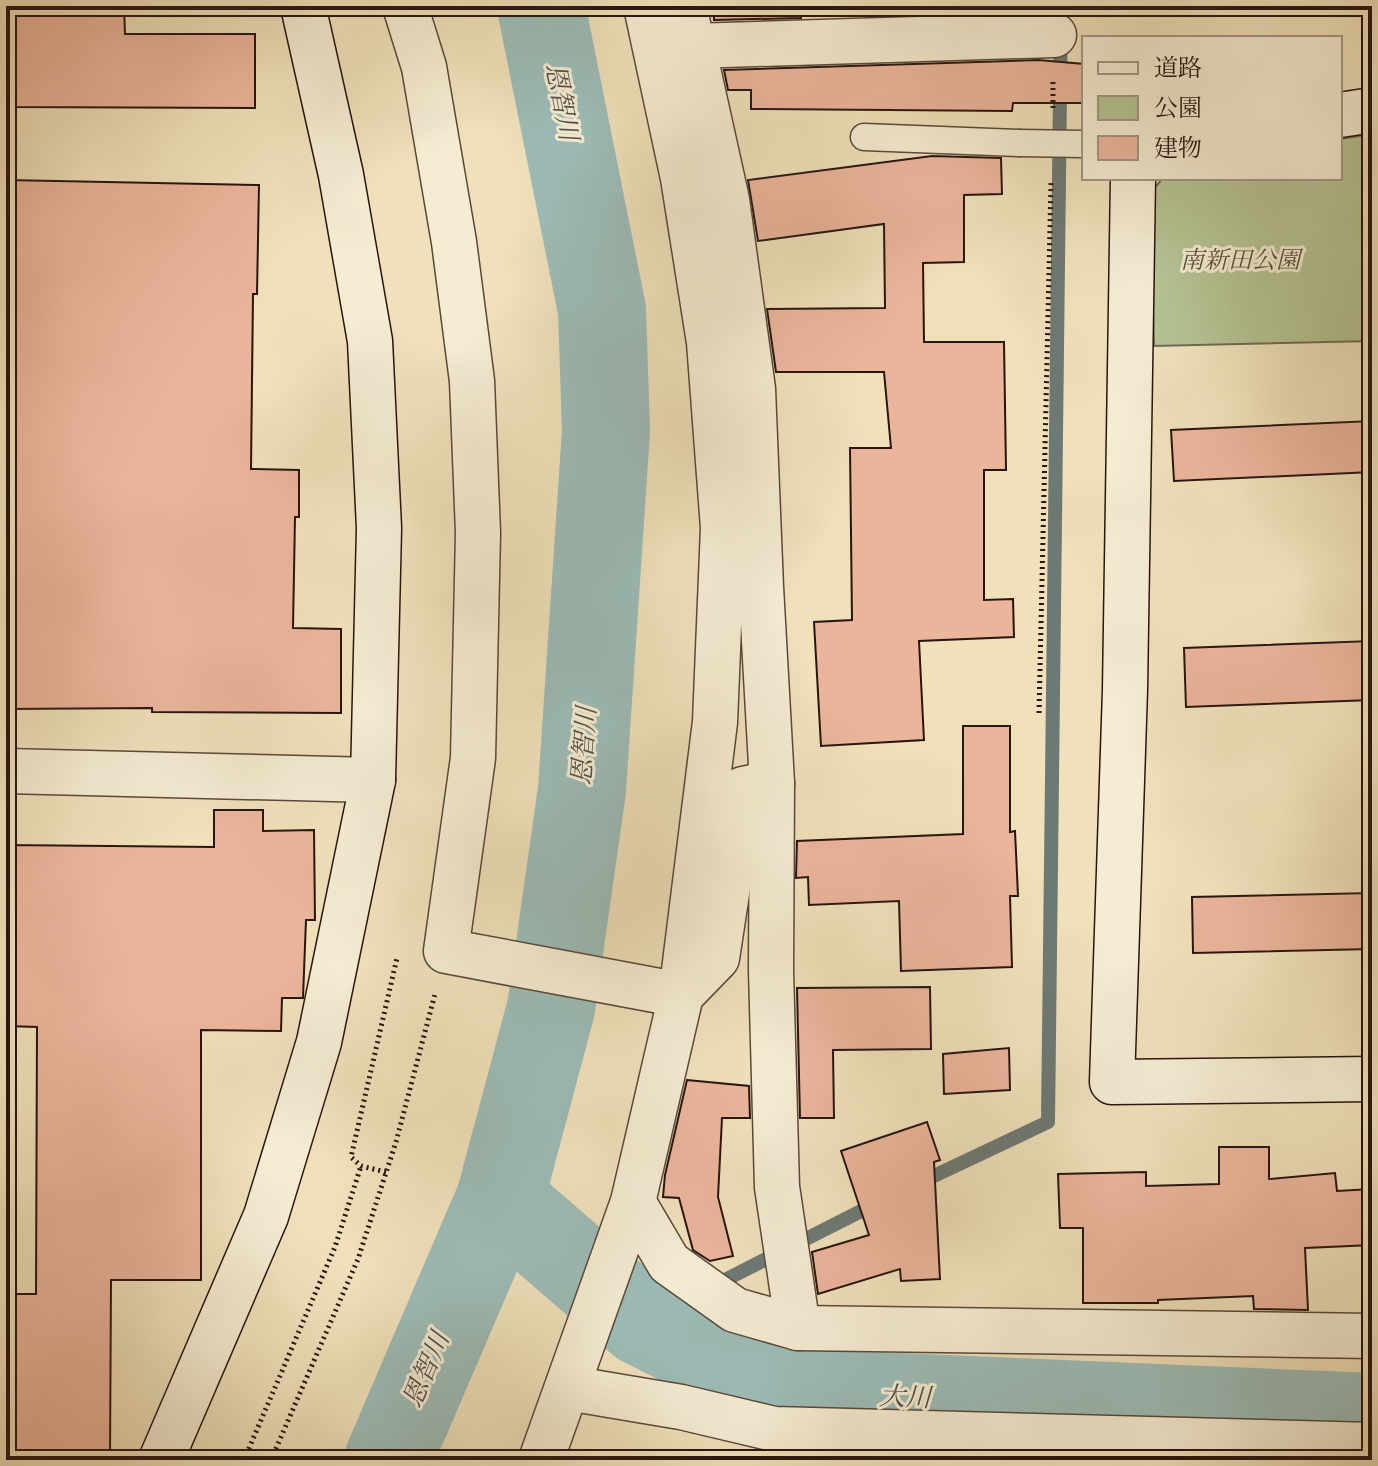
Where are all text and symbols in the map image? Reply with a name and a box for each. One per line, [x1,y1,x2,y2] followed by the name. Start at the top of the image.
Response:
[1082,36,1342,180] legend
[1154,54,1202,84] text: 道路
[537,61,585,146] water label: 恩智川
[1154,94,1202,124] text: 公園
[1154,134,1202,164] text: 建物
[1180,246,1304,276] park label: 南新田公園
[566,703,604,786] water label: 恩智川
[397,1325,459,1412] water label: 恩智川
[878,1381,935,1416] water label: 大川

